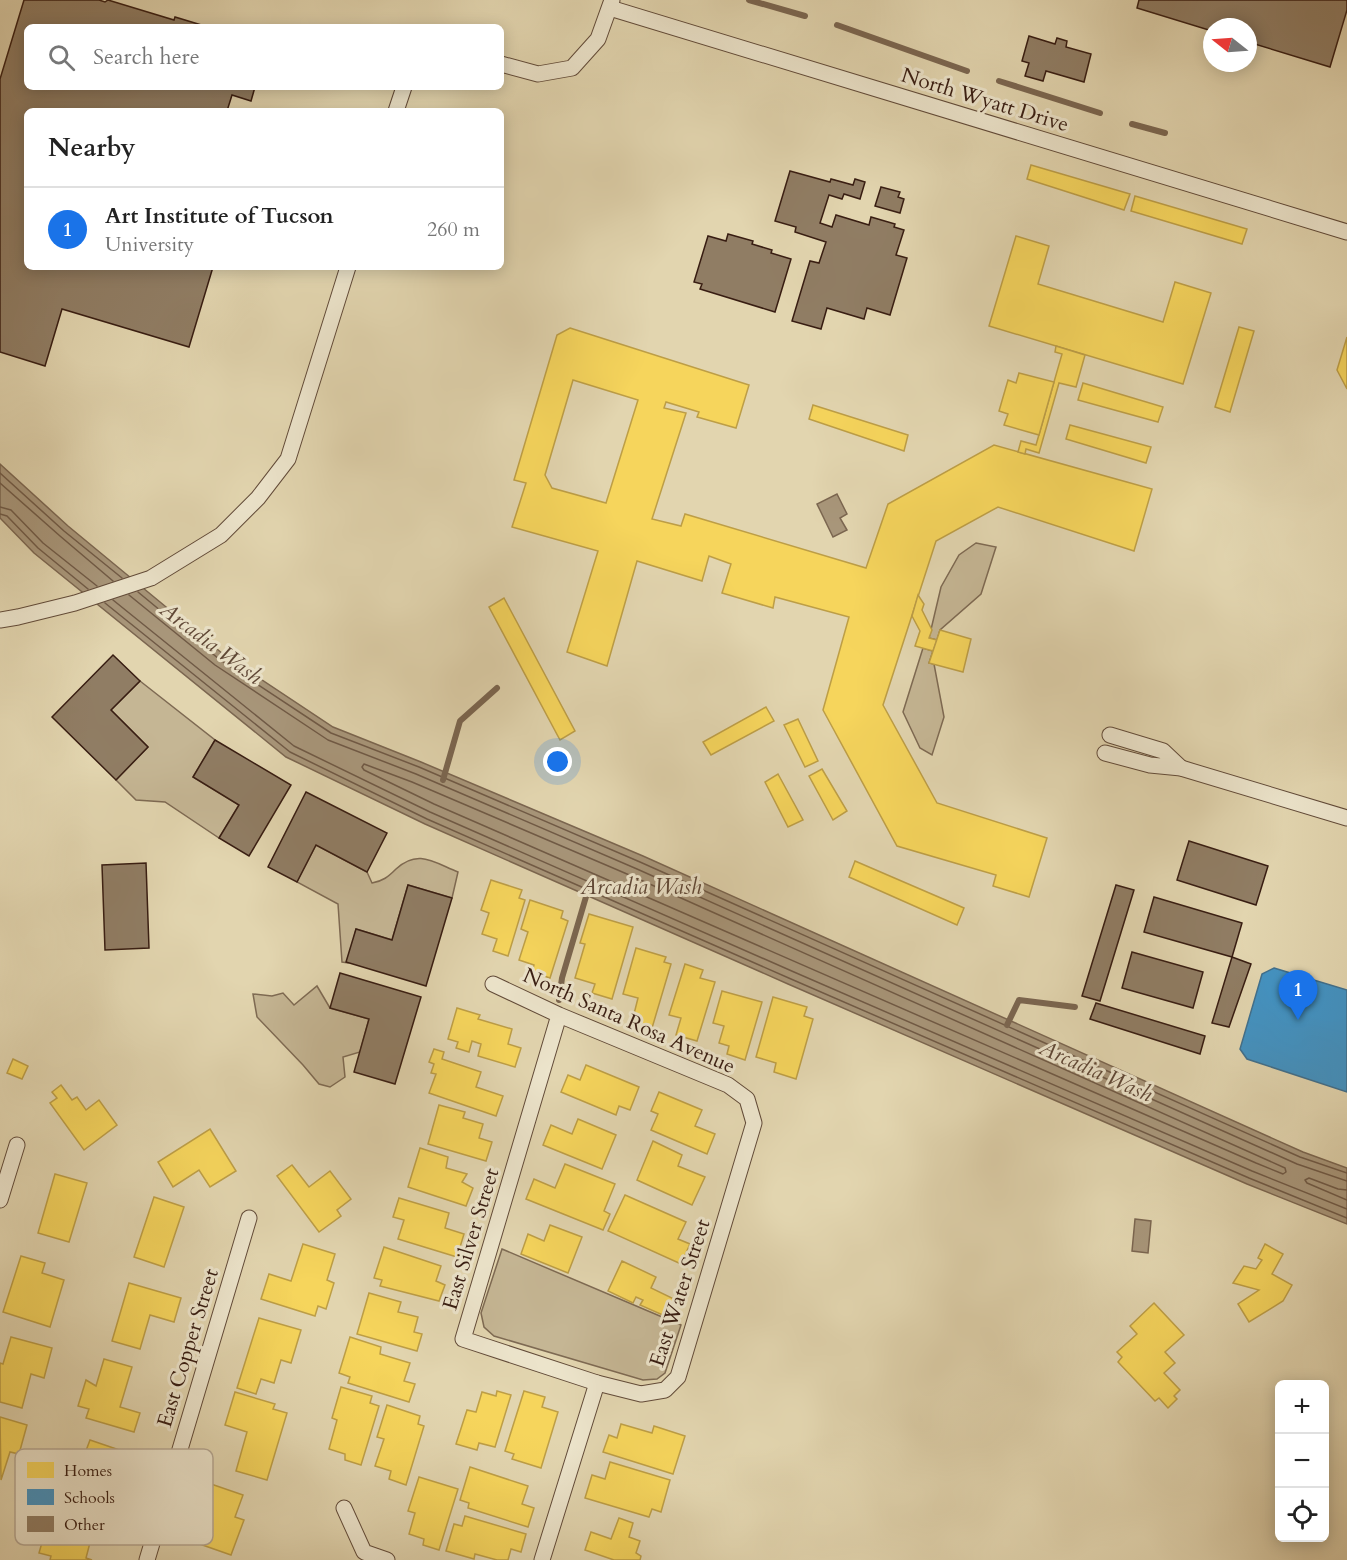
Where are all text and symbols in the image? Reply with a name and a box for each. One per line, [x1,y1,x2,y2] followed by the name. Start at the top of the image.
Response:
[1203,18,1257,72] north arrow
[24,24,504,90] search box
[45,41,78,74] icon: search
[93,42,200,72] text: Search here
[898,61,1072,139] street label: North Wyatt Drive
[48,130,136,165] text: Nearby
[105,201,334,231] text: Art Institute of Tucson
[62,216,73,243] text: 1
[427,216,480,243] text: 260 m
[105,231,194,258] text: University
[153,594,269,692] water label: Arcadia Wash
[543,747,572,776] your location
[579,872,702,902] water label: Arcadia Wash
[518,961,740,1081] street label: North Santa Rosa Avenue
[1278,970,1318,1020] pin: 1
[1034,1032,1158,1110] water label: Arcadia Wash
[436,1164,506,1314] street label: East Silver Street
[642,1215,718,1371] street label: East Water Street
[150,1265,226,1431] street label: East Copper Street
[1275,1380,1329,1542] map controls
[1275,1380,1329,1434] button: +
[1275,1434,1329,1488] button: −
[15,1449,213,1545] legend
[64,1460,112,1482] text: Homes
[64,1487,115,1509] text: Schools
[1275,1488,1329,1542] button: locate
[64,1514,105,1536] text: Other

